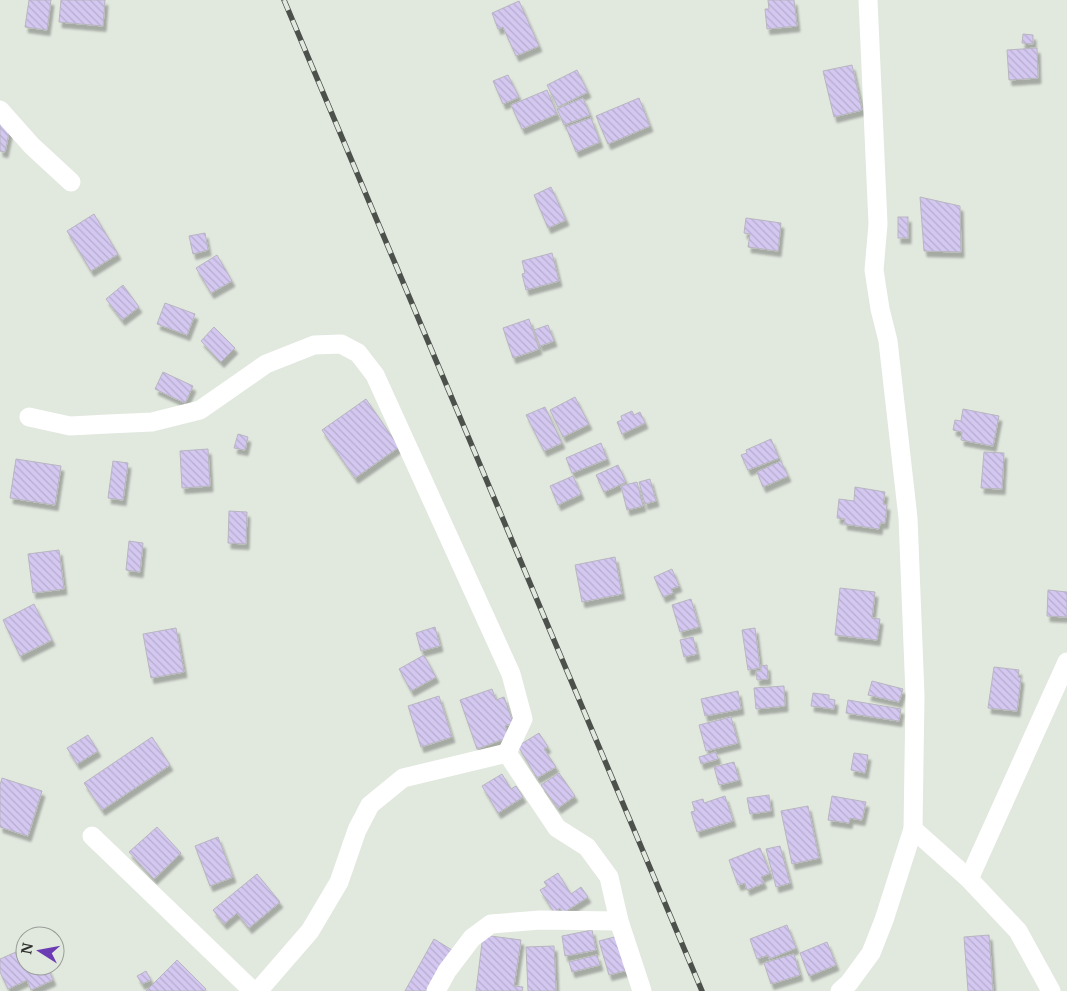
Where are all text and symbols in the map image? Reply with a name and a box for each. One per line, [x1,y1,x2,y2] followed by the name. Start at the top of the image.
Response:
[15,926,65,976] north arrow
[17,941,37,956] text: N

